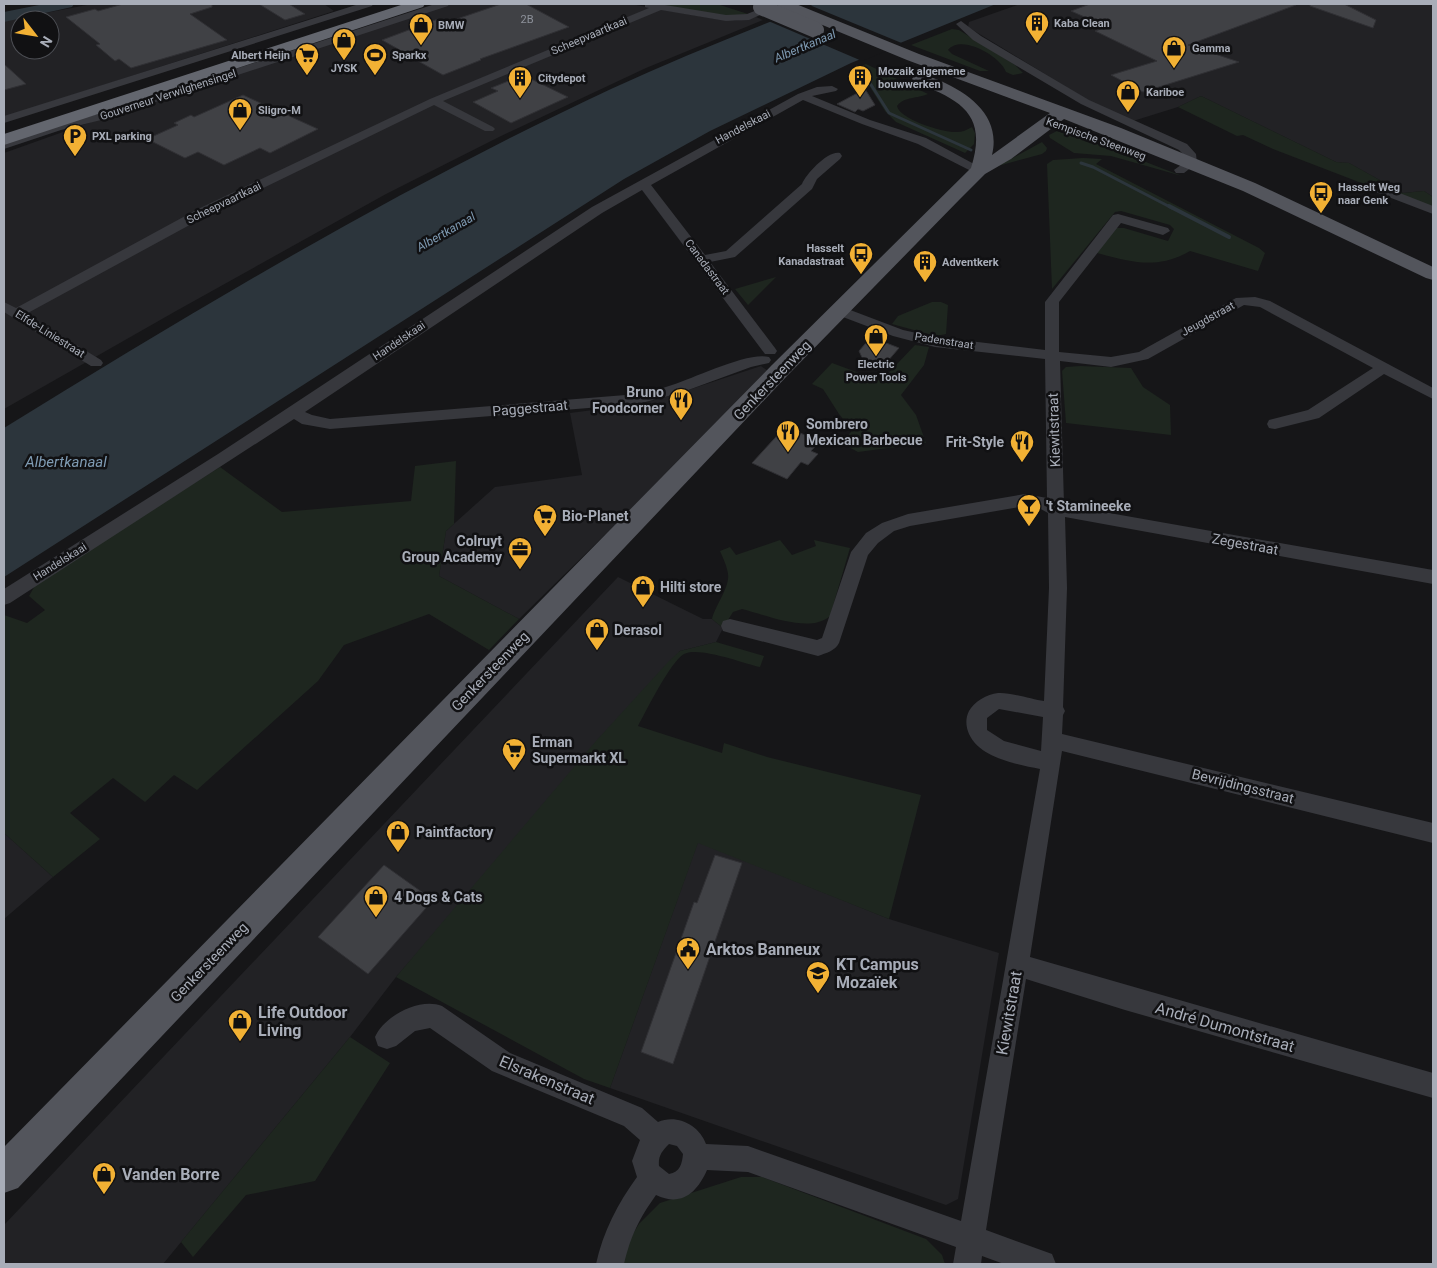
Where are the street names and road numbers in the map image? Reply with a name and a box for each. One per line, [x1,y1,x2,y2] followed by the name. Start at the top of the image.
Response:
[549,14,629,58] street label: Scheepvaartkaai
[98,67,238,123] street label: Gouverneur Verwilghensingel
[713,107,773,147] street label: Handelskaai
[1044,115,1148,163] street label: Kempische Steenweg
[185,179,263,227] street label: Scheepvaartkaai
[682,237,732,297] street label: Canadastraat
[1179,299,1237,339] street label: Jeugdstraat
[13,307,87,361] street label: Elfde-Liniestraat
[370,319,428,363] street label: Handelskaai
[914,330,975,352] street label: Padenstraat
[730,337,814,423] street label: Genkersteenweg
[1045,392,1063,467] street label: Kiewitstraat
[492,397,569,419] street label: Paggestraat
[1211,530,1280,558] street label: Zegestraat
[31,540,89,584] street label: Handelskaai
[448,628,532,714] street label: Genkersteenweg
[1190,766,1296,807] street label: Bevrijdingsstraat
[167,919,251,1005] street label: Genkersteenweg
[992,970,1026,1056] street label: Kiewitstraat
[1153,998,1297,1056] street label: André Dumontstraat
[497,1051,597,1109] street label: Elsrakenstraat

